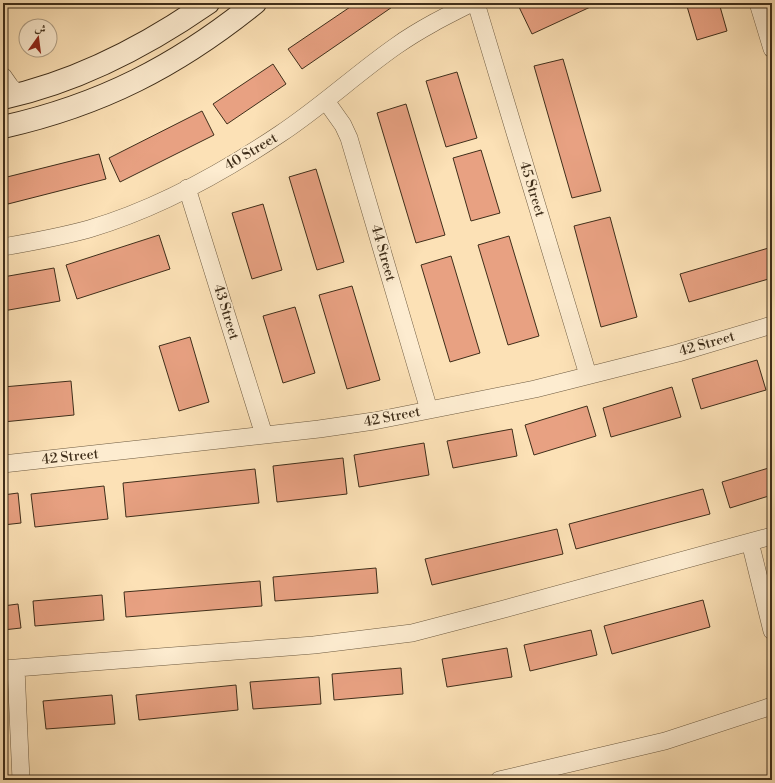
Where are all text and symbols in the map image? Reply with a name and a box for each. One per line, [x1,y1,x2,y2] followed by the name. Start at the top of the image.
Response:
[18,18,58,58] north arrow
[33,21,47,37] text: ش
[221,129,281,175] street label: 40 Street
[515,159,549,219] street label: 45 Street
[366,223,400,283] street label: 44 Street
[209,282,243,342] street label: 43 Street
[677,327,737,361] street label: 42 Street
[362,403,422,431] street label: 42 Street
[41,445,99,469] street label: 42 Street

